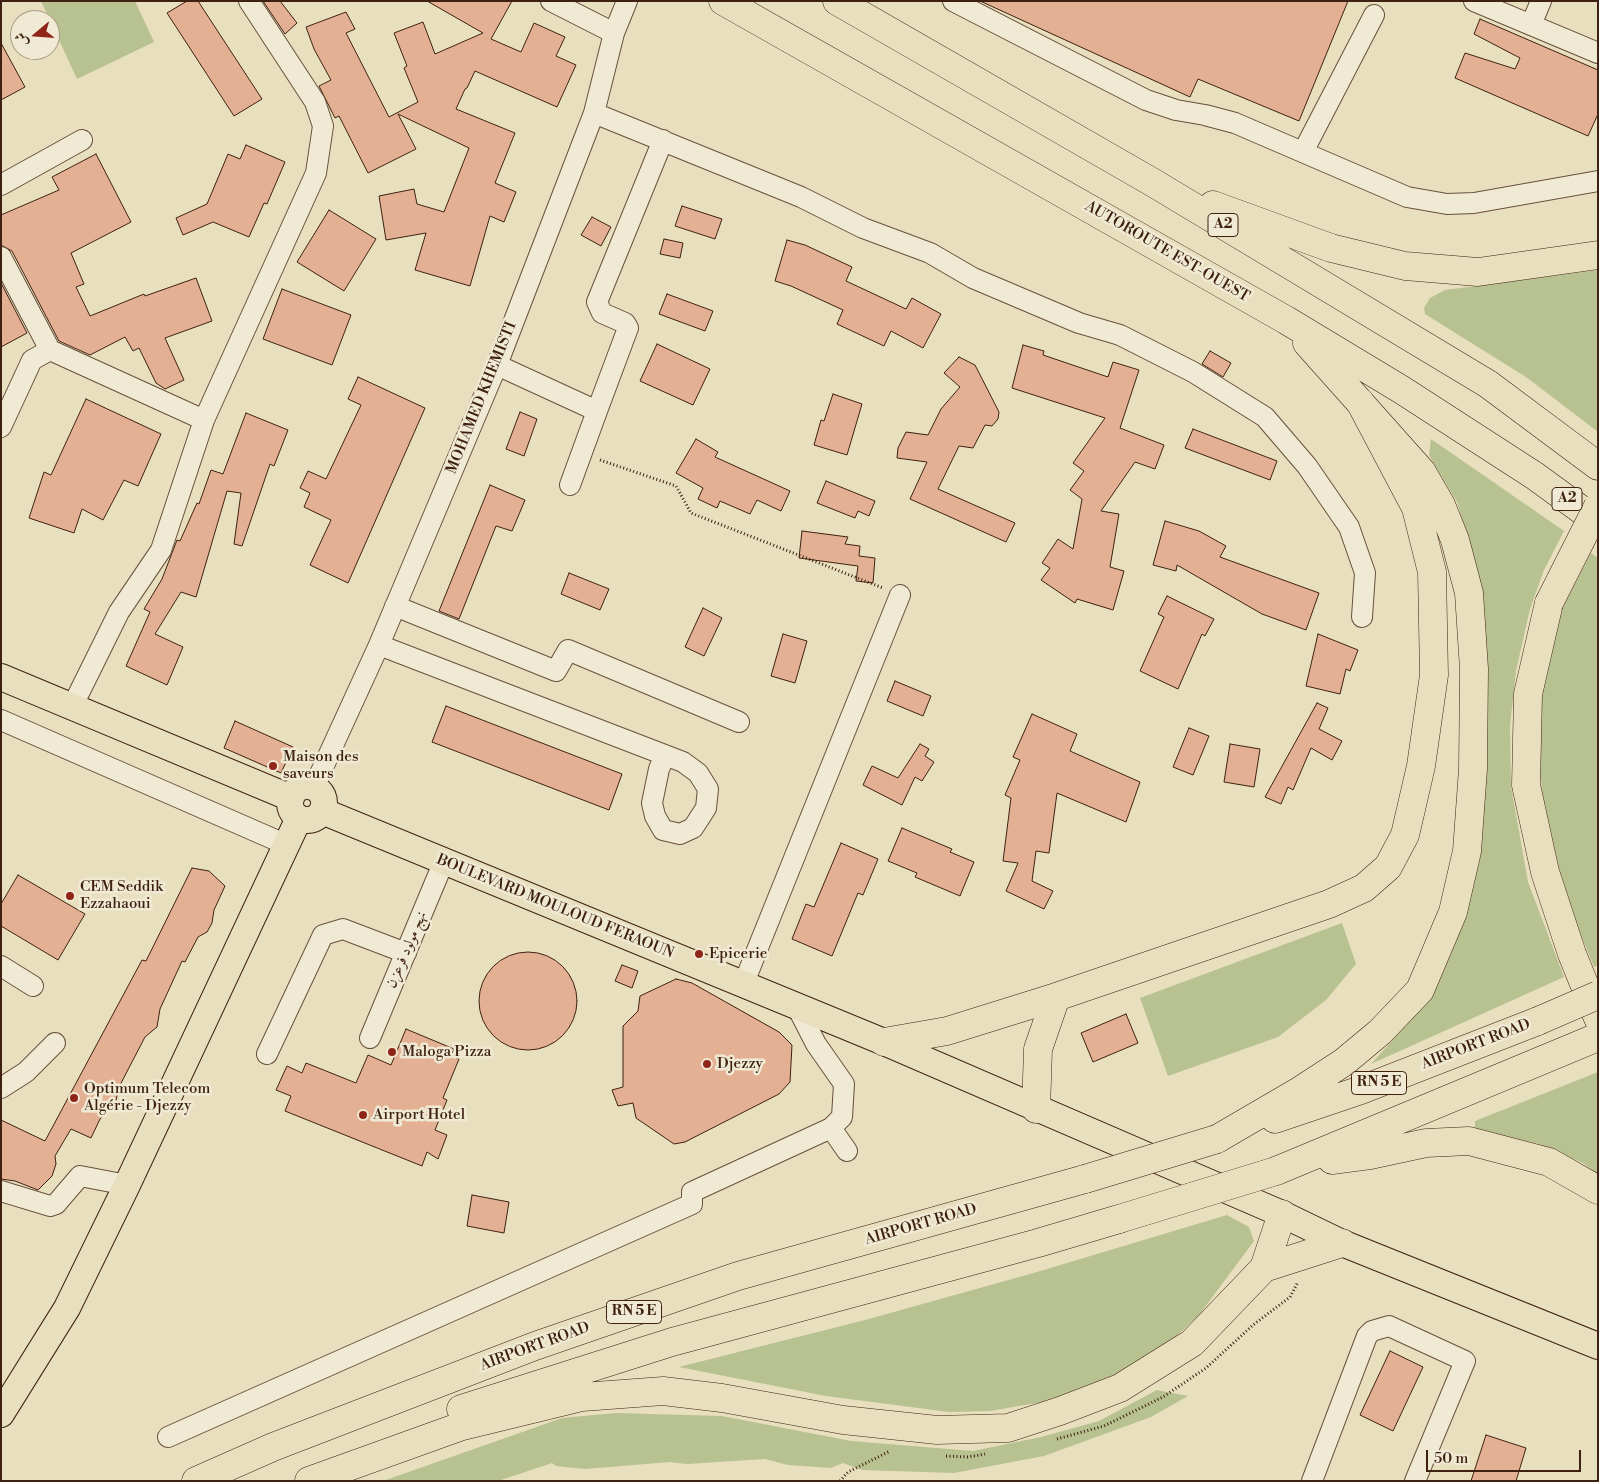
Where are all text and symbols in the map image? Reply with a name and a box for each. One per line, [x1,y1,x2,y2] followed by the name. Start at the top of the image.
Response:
[10,10,60,60] north arrow
[11,30,32,49] text: ش
[1082,197,1252,307] street label: AUTOROUTE EST-OUEST
[1208,214,1238,236] road number: A2
[443,319,521,477] street label: MOHAMED KHEMISTI
[1552,488,1582,510] road number: A2
[283,748,358,783] place label: Maison des saveurs
[267,760,279,772] marker: Maison des saveurs
[434,851,676,963] street label: BOULEVARD MOULOUD FERAOUN
[80,878,163,913] place label: CEM Seddik Ezzahaoui
[64,890,76,902] marker: CEM Seddik Ezzahaoui
[383,909,431,991] street label: نهج مولود فرعزن
[709,945,767,963] place label: Epicerie
[693,948,705,960] marker: Epicerie
[1419,1016,1533,1074] street label: AIRPORT ROAD
[402,1043,491,1061] place label: Maloga Pizza
[386,1046,398,1058] marker: Maloga Pizza
[717,1055,763,1073] place label: Djezzy
[701,1058,713,1070] marker: Djezzy
[1352,1072,1406,1094] road number: RN 5 E
[84,1080,211,1115] place label: Optimum Telecom Algérie - Djezzy
[68,1092,80,1104] marker: Optimum Telecom Algérie - Djezzy
[373,1106,465,1124] place label: Airport Hotel
[357,1109,369,1121] marker: Airport Hotel
[863,1200,979,1250] street label: AIRPORT ROAD
[606,1300,662,1324] road number: RN 5 E
[478,1319,592,1375] street label: AIRPORT ROAD
[1429,1440,1584,1472] scale bar
[1434,1449,1468,1468] text: 50 m

